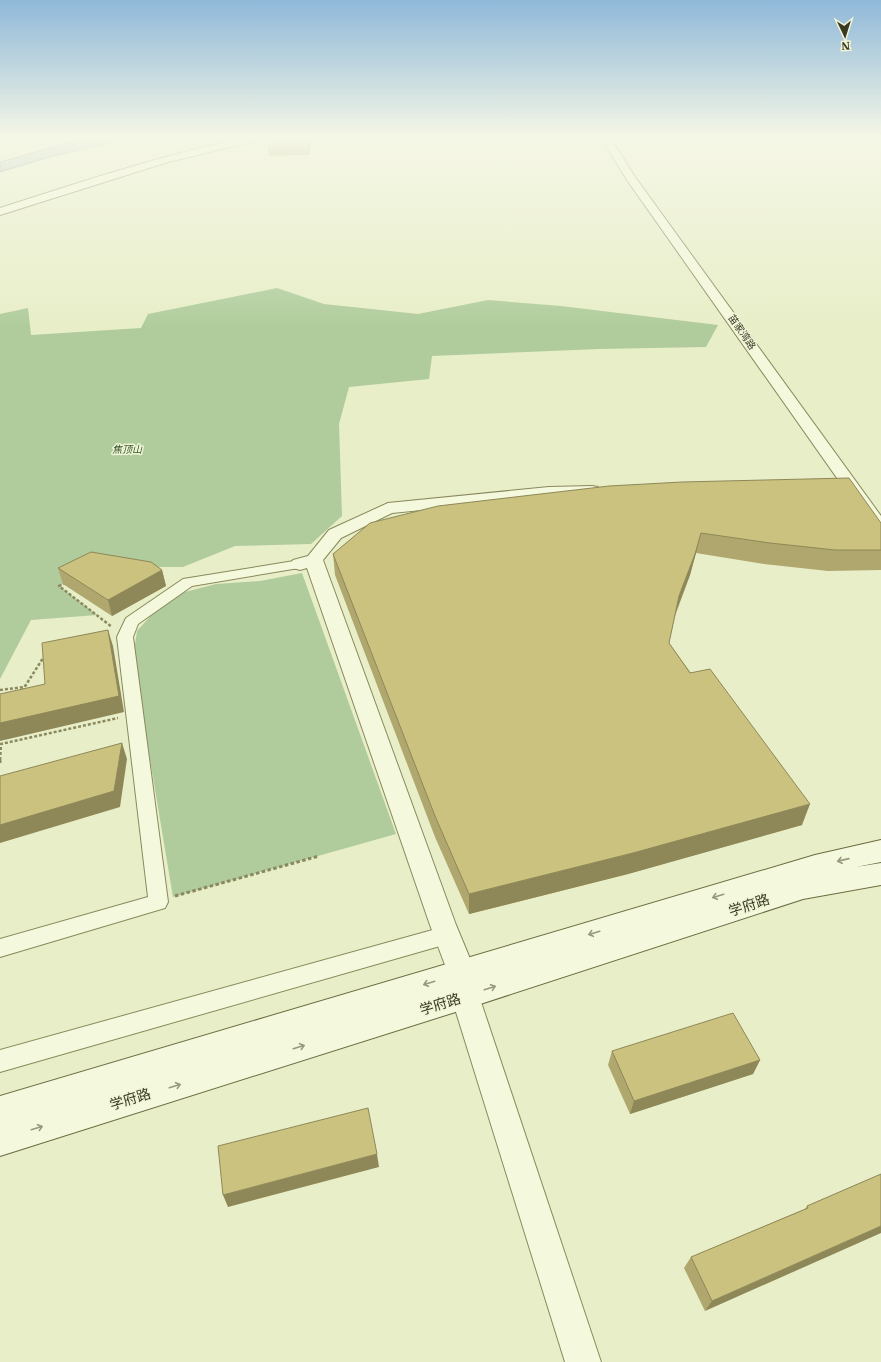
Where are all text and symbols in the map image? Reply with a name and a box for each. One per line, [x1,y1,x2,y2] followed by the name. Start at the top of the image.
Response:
[825,16,865,56] north arrow
[841,39,851,53] text: N
[725,312,759,352] street label: 苗家湾路
[112,443,143,456] park label: 焦顶山
[837,856,850,864] one-way arrow
[726,890,772,920] street label: 学府路
[712,893,725,900] one-way arrow
[587,930,600,937] one-way arrow
[423,980,436,987] one-way arrow
[483,984,496,991] one-way arrow
[417,989,463,1019] street label: 学府路
[292,1043,305,1050] one-way arrow
[168,1082,181,1089] one-way arrow
[107,1084,153,1114] street label: 学府路
[31,1124,44,1131] one-way arrow

